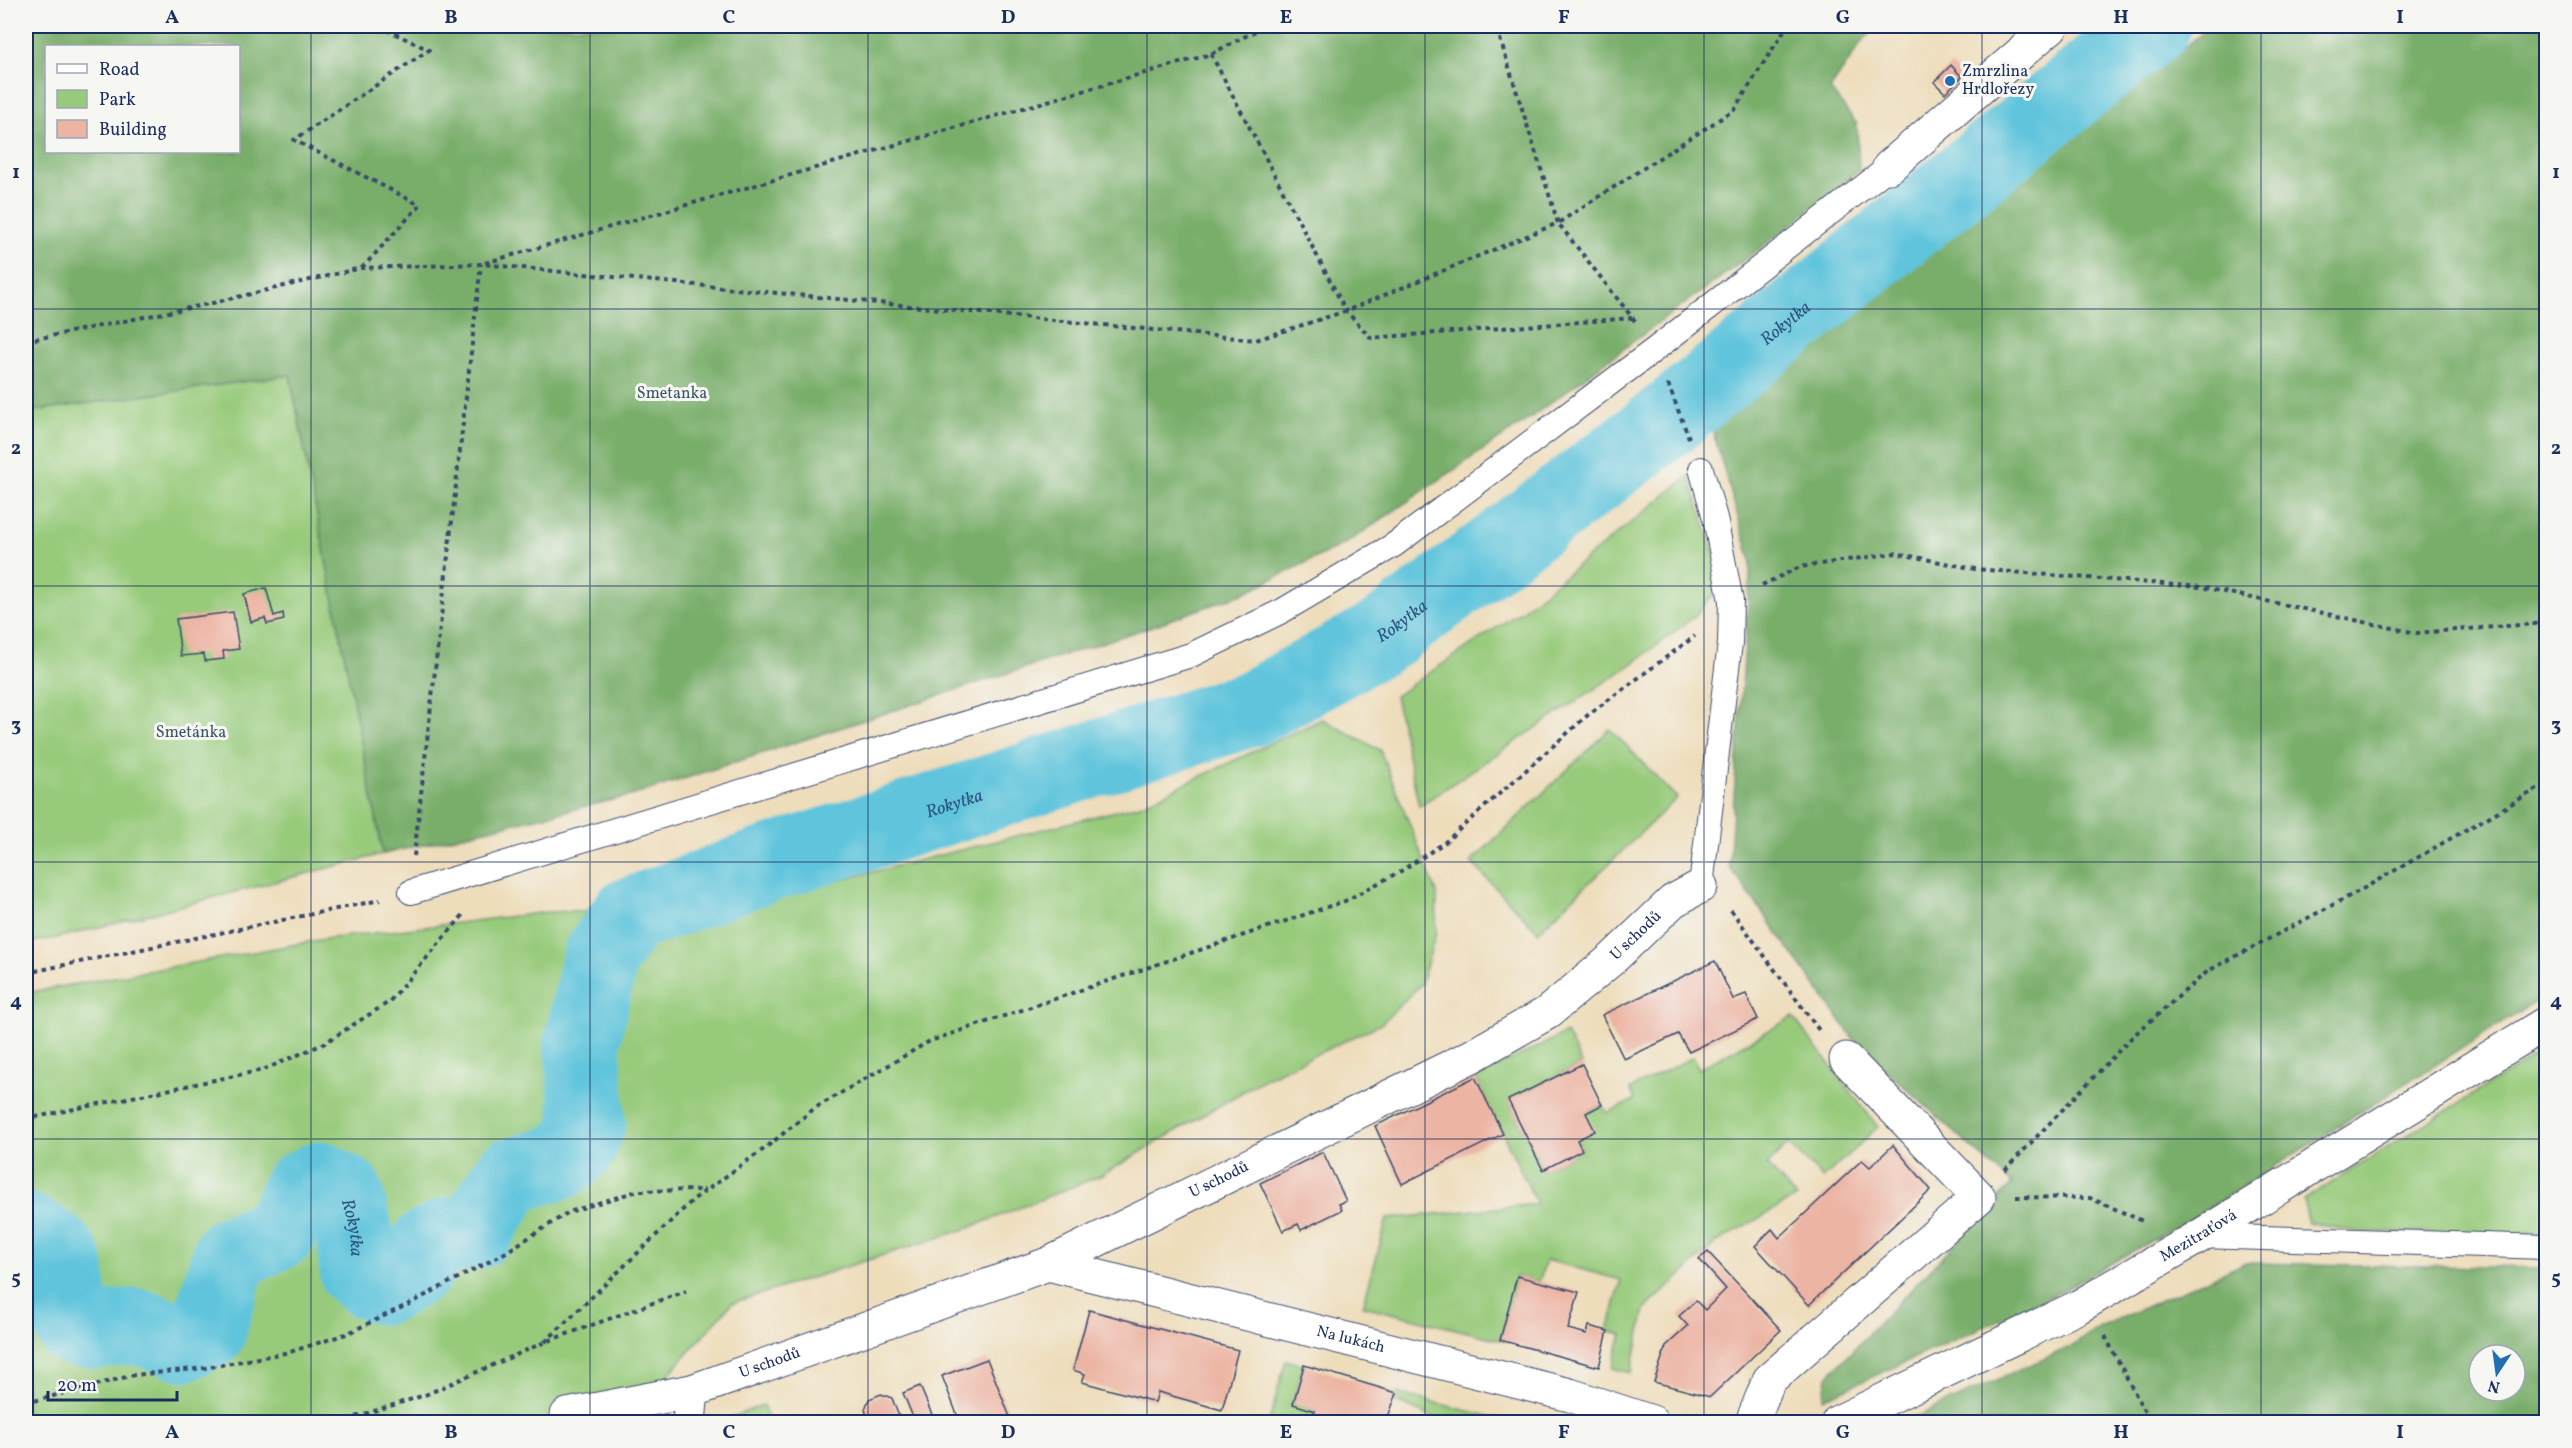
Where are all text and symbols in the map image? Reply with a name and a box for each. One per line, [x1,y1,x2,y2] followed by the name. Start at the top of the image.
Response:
[165,4,179,32] text: A
[444,4,458,32] text: B
[723,4,736,32] text: C
[1001,4,1015,32] text: D
[1280,4,1292,32] text: E
[1558,4,1570,32] text: F
[1836,4,1850,32] text: G
[2113,4,2129,32] text: H
[2396,4,2404,32] text: I
[45,45,240,153] legend
[99,58,140,83] text: Road
[1962,61,2034,101] place label: Zmrzlina Hrdlořezy
[1943,74,1957,88] marker: Zmrzlina Hrdlořezy
[99,88,136,113] text: Park
[99,118,167,143] text: Building
[12,159,20,187] text: 1
[2552,159,2560,187] text: 1
[1755,296,1816,352] water label: Rokytka
[637,383,707,405] park label: Smetanka
[11,435,21,463] text: 2
[2551,435,2561,463] text: 2
[1372,594,1433,649] water label: Rokytka
[11,712,21,740] text: 3
[2551,712,2561,740] text: 3
[156,722,226,744] park label: Smetánka
[923,783,986,825] water label: Rokytka
[1606,906,1667,966] street label: U schodů
[10,988,22,1016] text: 4
[2550,988,2562,1016] text: 4
[1186,1156,1253,1204] street label: U schodů
[335,1196,369,1257] water label: Rokytka
[2156,1205,2242,1268] street label: Mezitraťová
[11,1265,21,1293] text: 5
[2551,1265,2561,1293] text: 5
[1314,1321,1387,1359] street label: Na lukách
[736,1342,804,1384] street label: U schodů
[2467,1343,2527,1403] north arrow
[48,1364,177,1402] scale bar
[57,1374,97,1399] text: 20 m
[2486,1374,2502,1398] text: N
[165,1419,179,1447] text: A
[444,1419,458,1447] text: B
[723,1419,736,1447] text: C
[1001,1419,1015,1447] text: D
[1280,1419,1292,1447] text: E
[1558,1419,1570,1447] text: F
[1836,1419,1850,1447] text: G
[2113,1419,2129,1447] text: H
[2396,1419,2404,1447] text: I

